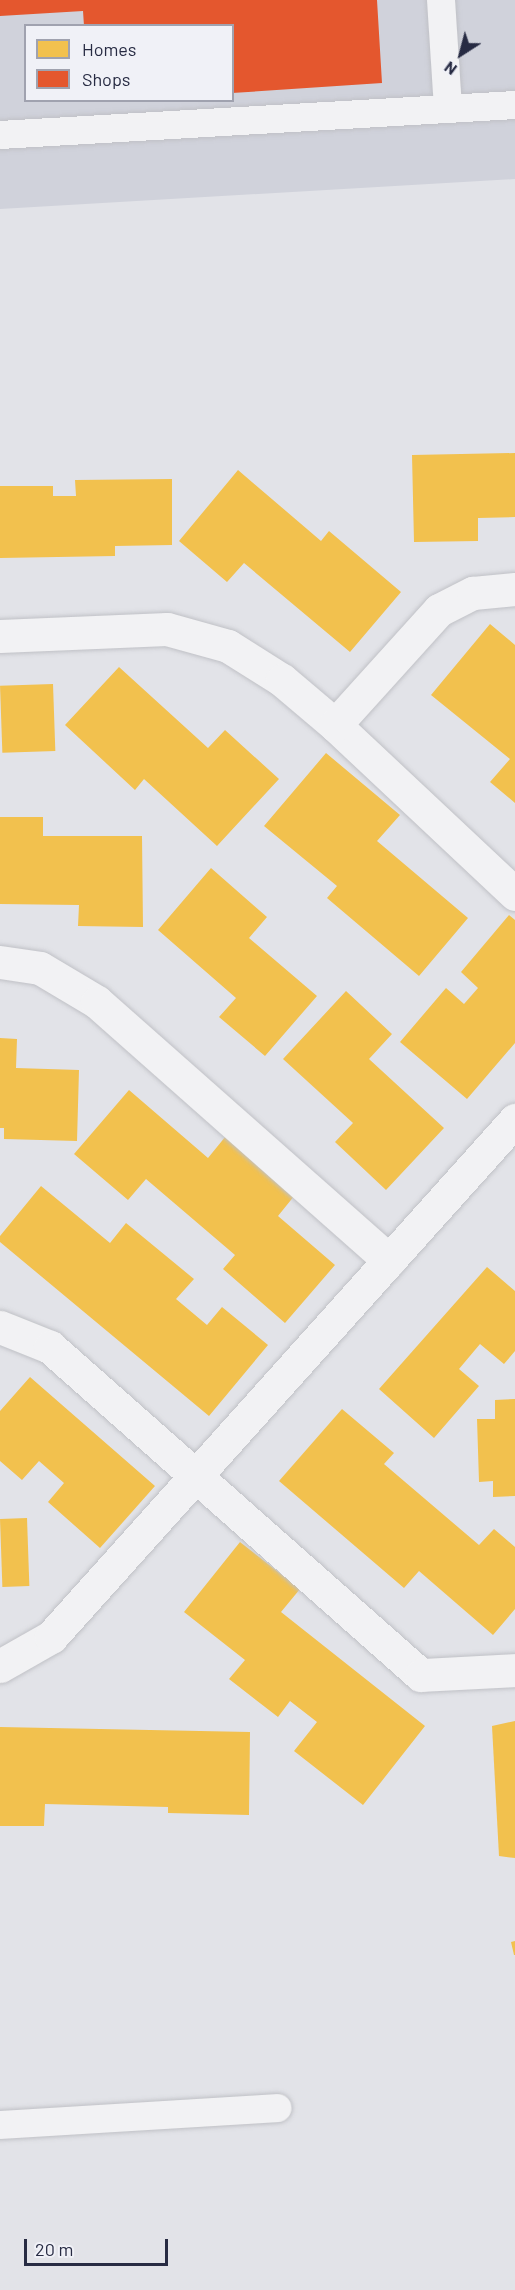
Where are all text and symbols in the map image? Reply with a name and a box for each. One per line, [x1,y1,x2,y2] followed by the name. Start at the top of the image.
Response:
[24,24,234,102] legend
[431,24,491,84] north arrow
[82,38,136,60] text: Homes
[440,58,460,80] text: N
[82,68,131,90] text: Shops
[27,2227,171,2265] scale bar
[35,2238,73,2260] text: 20 m

